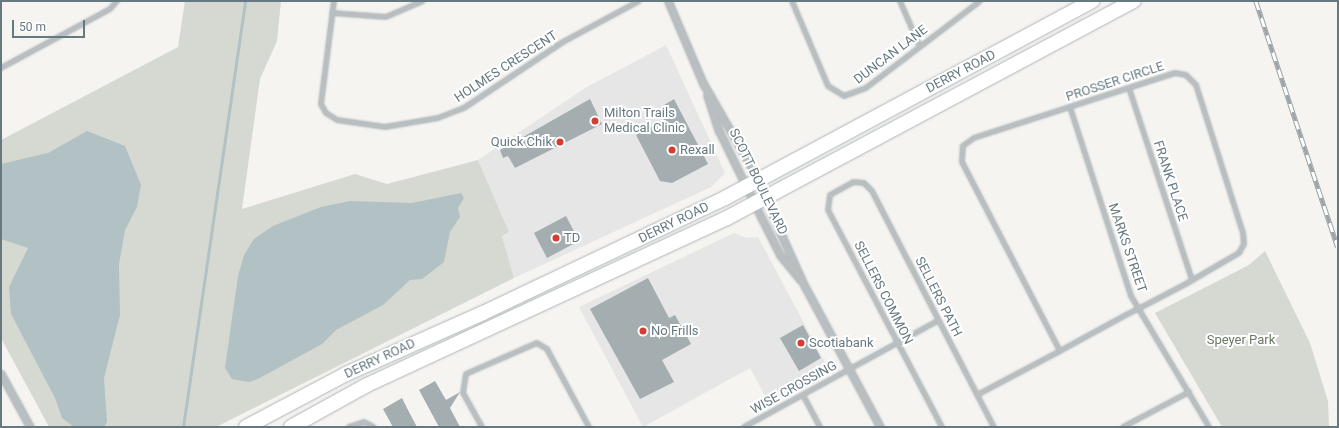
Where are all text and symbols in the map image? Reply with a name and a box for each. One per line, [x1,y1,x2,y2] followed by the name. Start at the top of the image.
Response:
[14,12,87,38] scale bar
[19,20,46,34] text: 50 m
[851,22,931,88] street label: DUNCAN LANE
[452,28,560,106] street label: HOLMES CRESCENT
[924,47,998,97] street label: DERRY ROAD
[1064,59,1166,105] street label: PROSSER CIRCLE
[604,106,685,137] place label: Milton Trails Medical Clinic
[589,115,601,127] marker: Milton Trails Medical Clinic
[725,126,791,238] street label: SCOTT BOULEVARD
[491,134,552,150] place label: Quick Chik
[555,137,565,147] marker: Quick Chik
[1150,139,1190,223] street label: FRANK PLACE
[680,142,715,158] place label: Rexall
[667,145,677,155] marker: Rexall
[636,199,712,247] street label: DERRY ROAD
[1104,201,1150,295] street label: MARKS STREET
[564,230,580,246] place label: TD
[551,233,561,243] marker: TD
[850,239,916,347] street label: SELLERS COMMON
[911,254,965,340] street label: SELLERS PATH
[651,323,699,339] place label: No Frills
[638,326,648,336] marker: No Frills
[1207,332,1275,348] park label: Speyer Park
[809,335,874,351] place label: Scotiabank
[342,336,418,382] street label: DERRY ROAD
[796,338,806,348] marker: Scotiabank
[748,358,840,418] street label: WISE CROSSING

